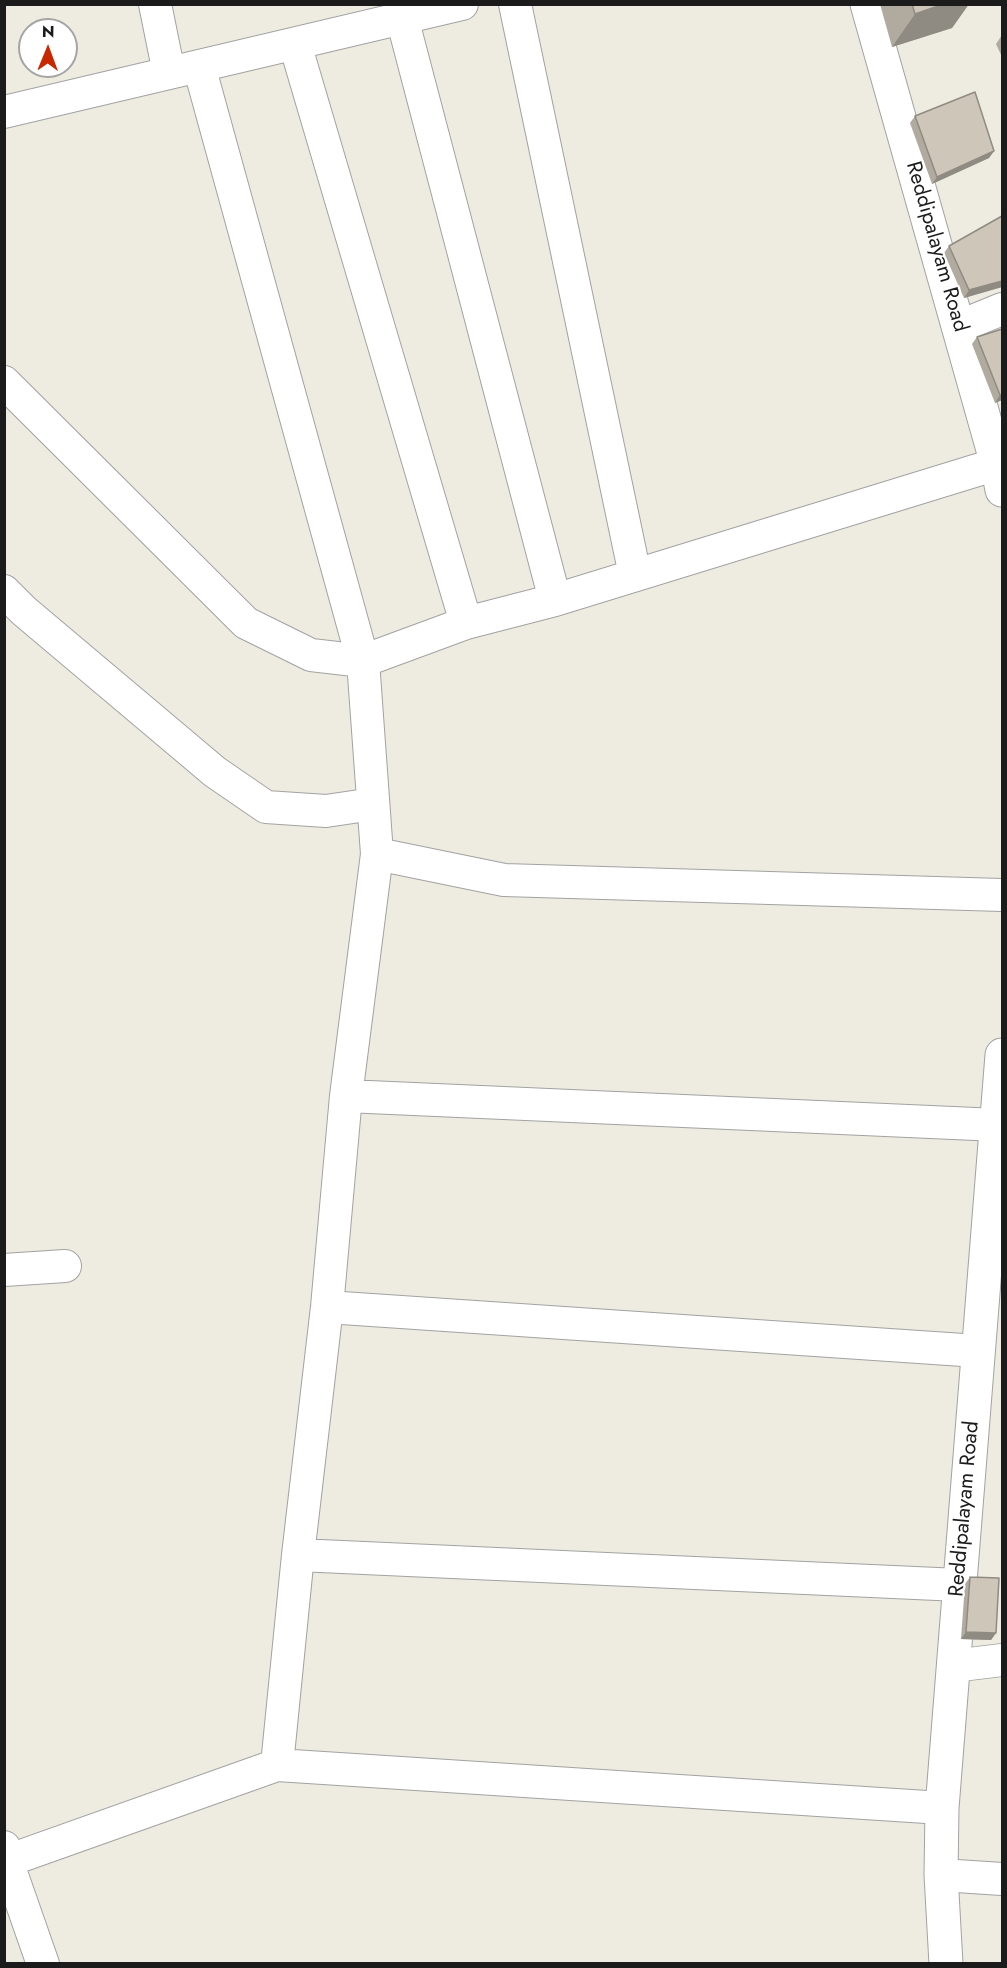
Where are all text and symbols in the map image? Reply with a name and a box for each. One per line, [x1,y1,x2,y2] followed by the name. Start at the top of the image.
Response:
[18,18,78,78] north arrow
[42,20,55,43] text: N
[900,159,972,335] street label: Reddipalayam Road
[945,1420,985,1598] street label: Reddipalayam Road

